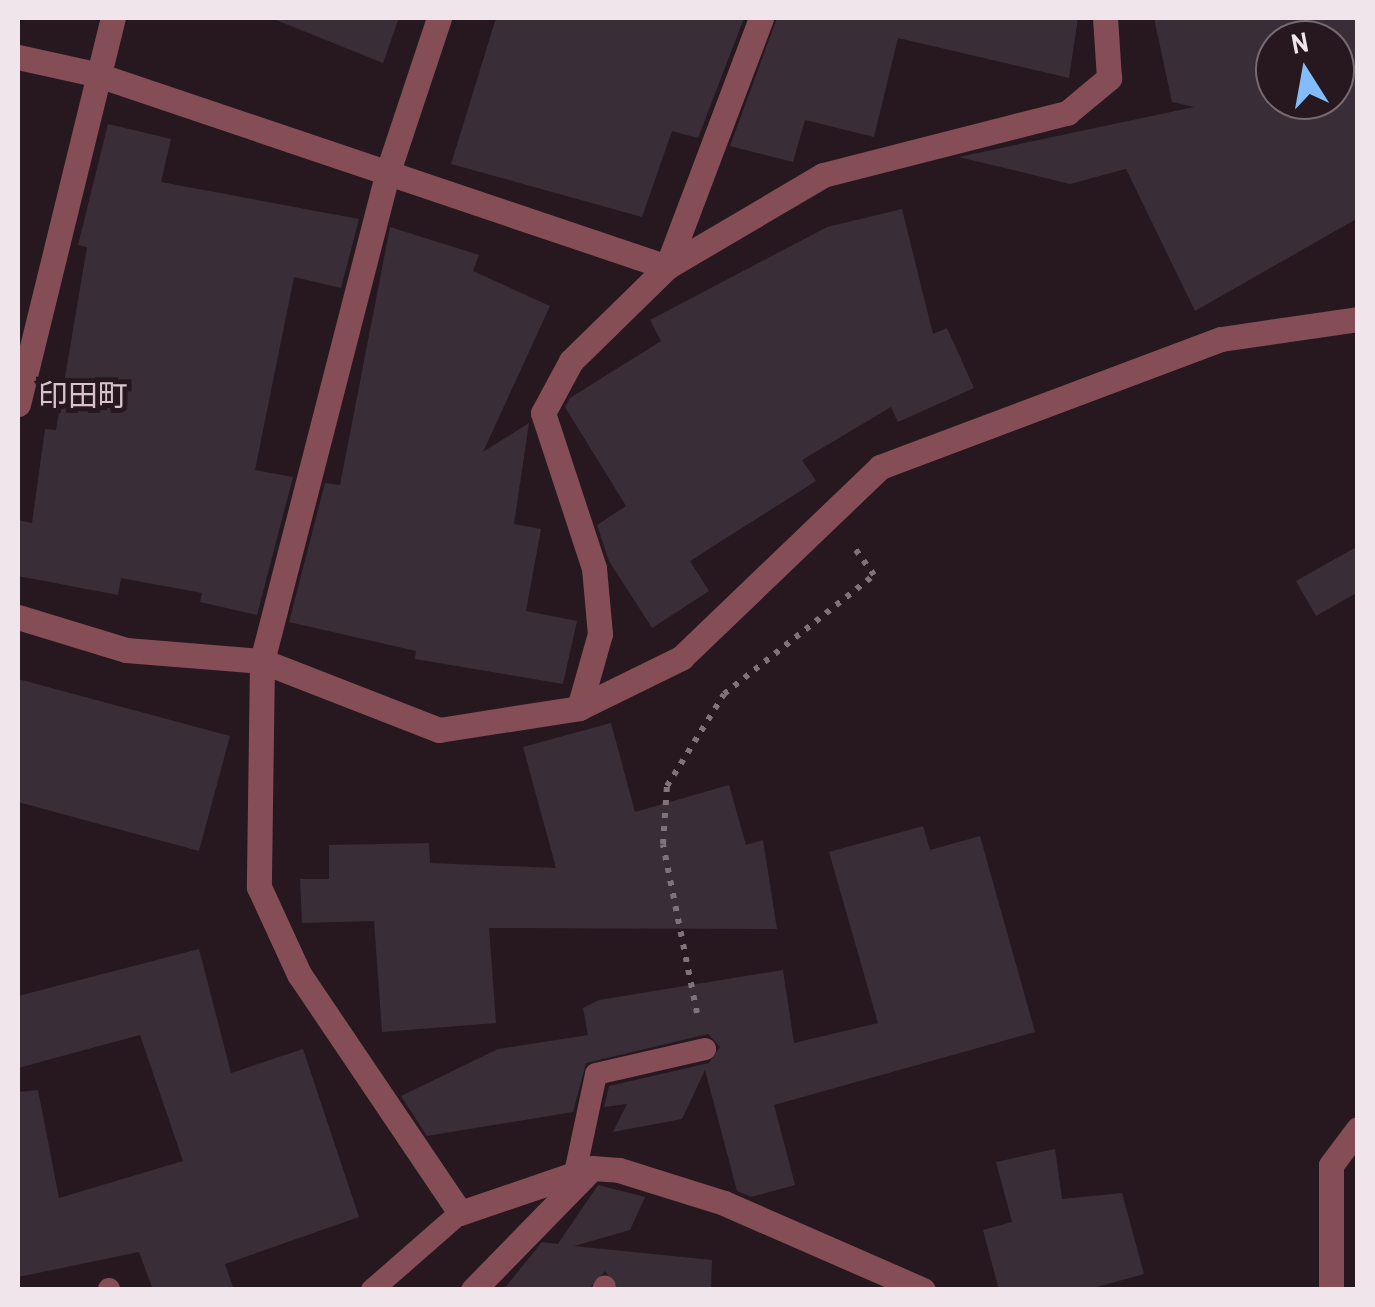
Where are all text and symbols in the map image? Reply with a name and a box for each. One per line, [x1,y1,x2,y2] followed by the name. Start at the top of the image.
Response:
[1255,20,1355,120] north arrow
[1288,22,1311,63] text: N
[38,377,128,413] district label: 印田町

